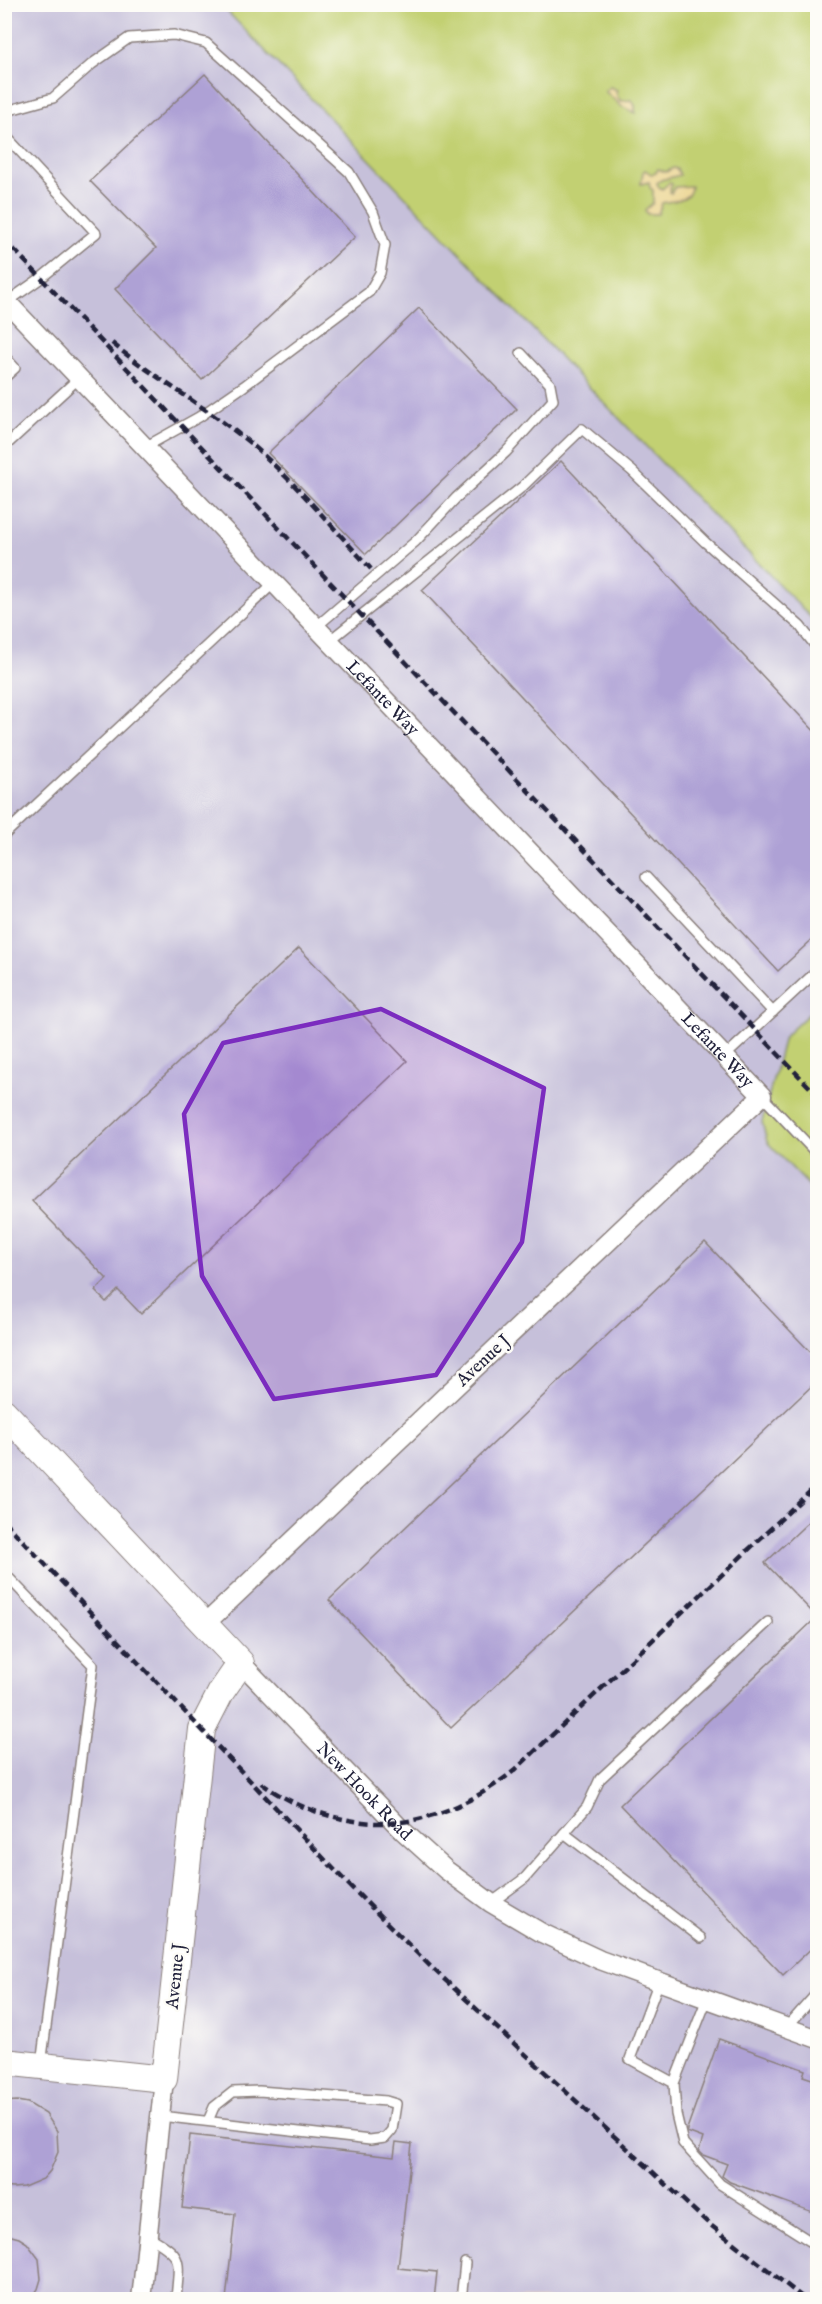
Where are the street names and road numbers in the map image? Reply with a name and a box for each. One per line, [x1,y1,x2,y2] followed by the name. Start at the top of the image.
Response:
[341,656,423,741] street label: Lefante Way
[675,1008,758,1094] street label: Lefante Way
[451,1330,517,1393] street label: Avenue J
[311,1738,416,1847] street label: New Hook Road
[161,1941,191,2011] street label: Avenue J

